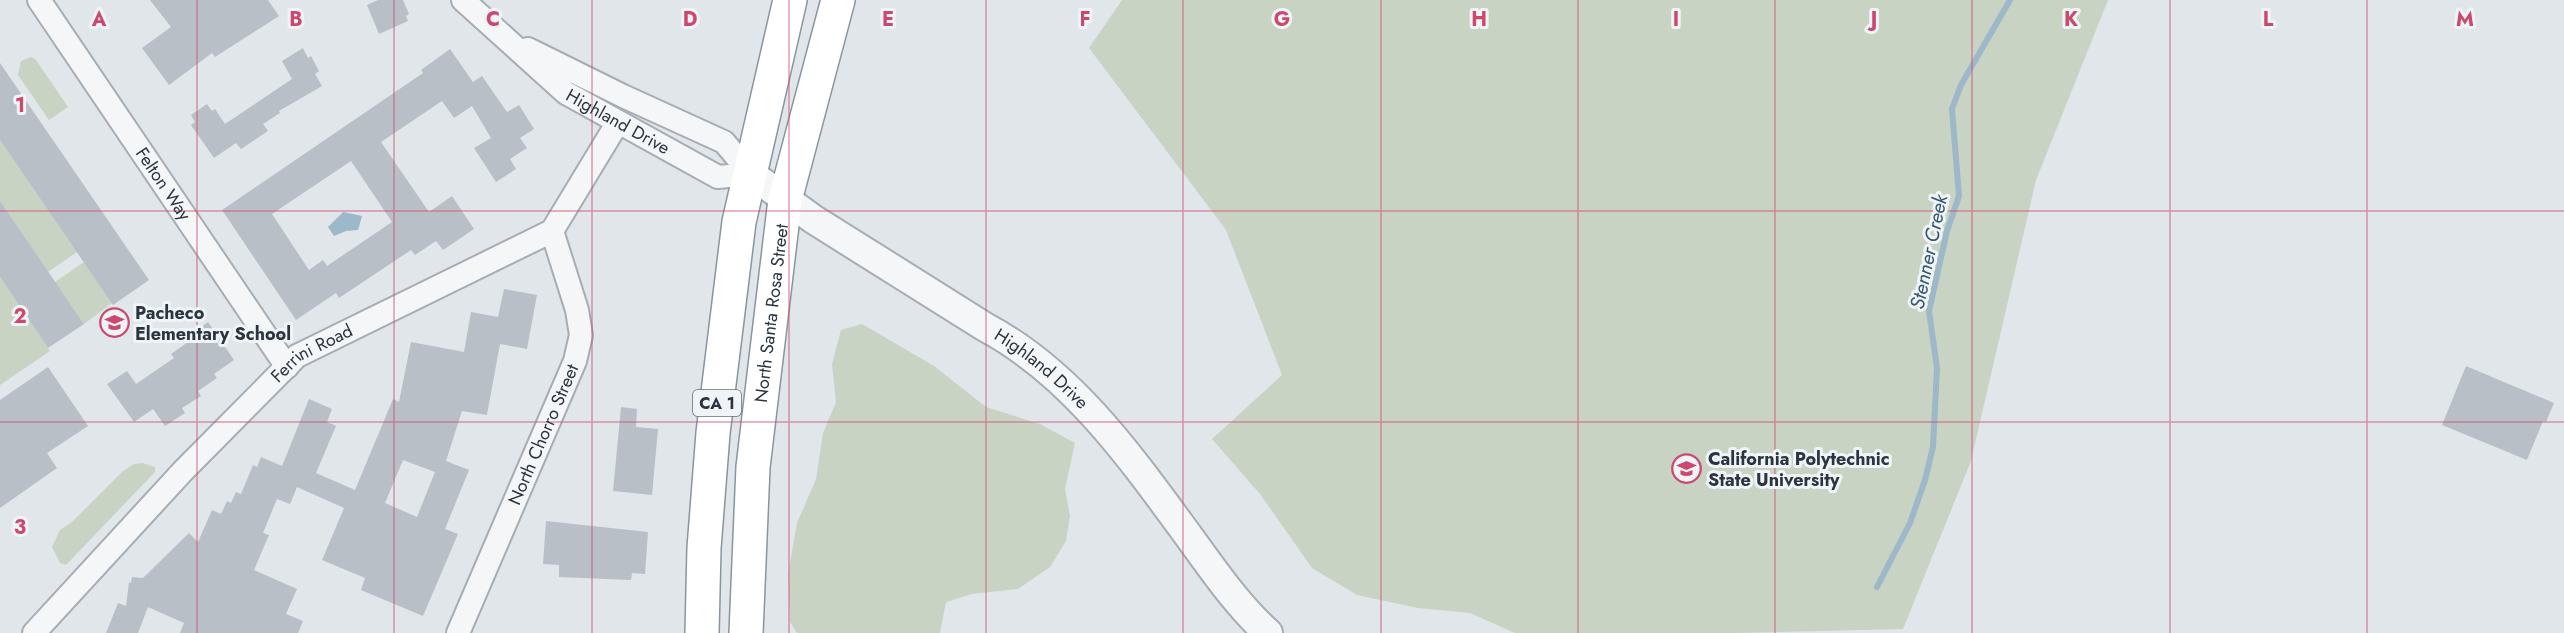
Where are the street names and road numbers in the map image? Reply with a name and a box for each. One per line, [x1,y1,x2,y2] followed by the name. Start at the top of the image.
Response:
[561,82,675,161] street label: Highland Drive
[129,142,197,226] street label: Felton Way
[748,222,795,404] street label: North Santa Rosa Street
[265,318,357,388] street label: Ferrini Road
[989,322,1095,415] street label: Highland Drive
[502,359,585,509] street label: North Chorro Street
[693,390,741,416] road number: CA 1

